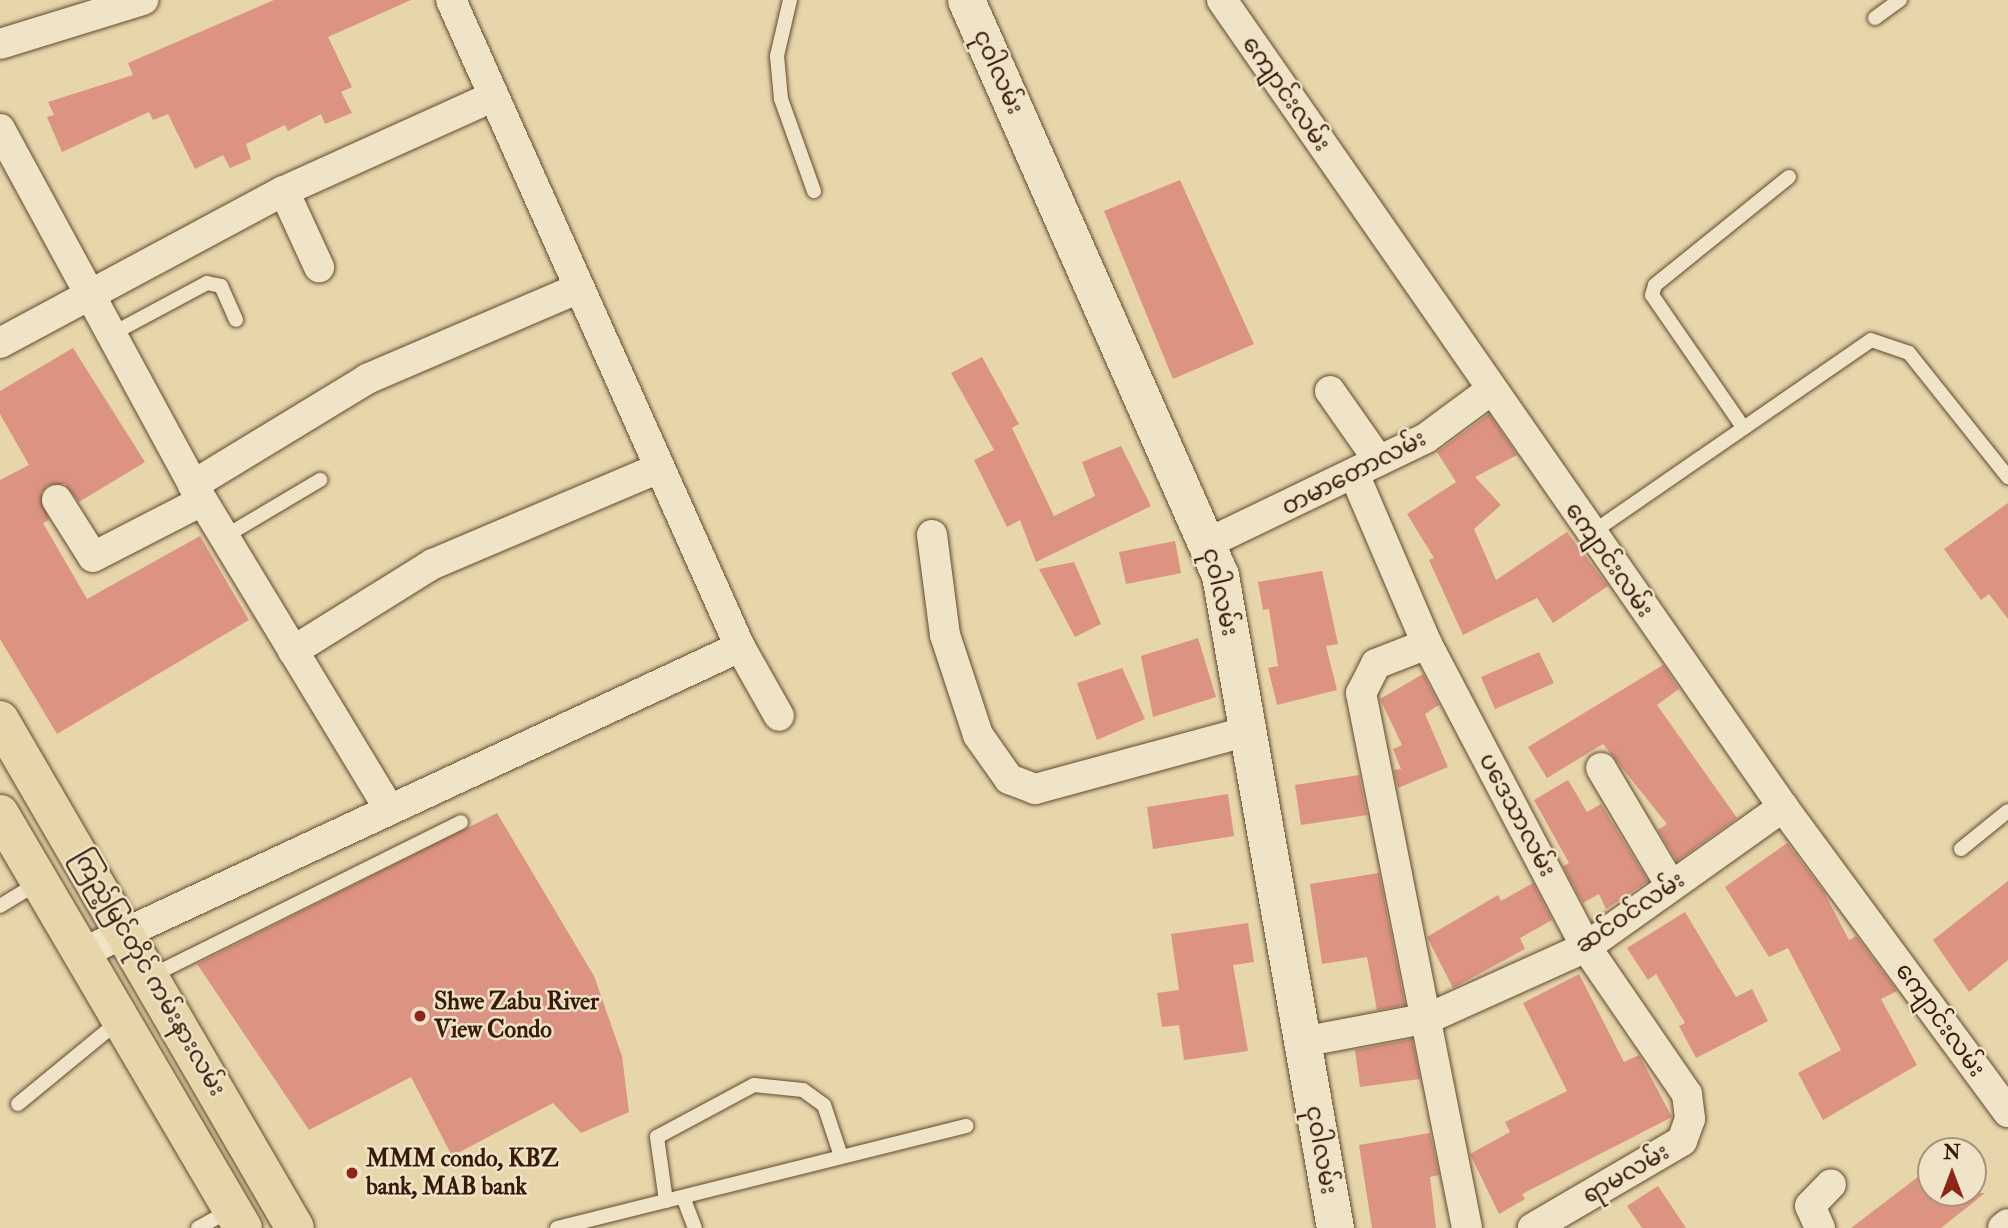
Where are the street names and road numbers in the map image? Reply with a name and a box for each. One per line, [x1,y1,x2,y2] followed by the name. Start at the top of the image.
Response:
[967,25,1029,119] street label: ငုဝါလမ်း
[1236,31,1336,157] street label: ကျောင်းလမ်း
[1277,424,1431,522] street label: တမာတောလမ်း
[1559,497,1659,623] street label: ကျောင်းလမ်း
[1196,545,1244,639] street label: ငုဝါလမ်း
[1472,748,1562,882] street label: ပဒေသာလမ်း
[67,845,231,1101] street label: ကြည့်မြင်တိုင် ကမ်းနားလမ်း
[1570,866,1690,960] street label: ဆင်ဝင်လမ်း
[1889,957,1991,1083] street label: ကျောင်းလမ်း
[1299,1103,1343,1197] street label: ငုဝါလမ်း
[1578,1138,1674,1210] street label: ရာမလမ်း

